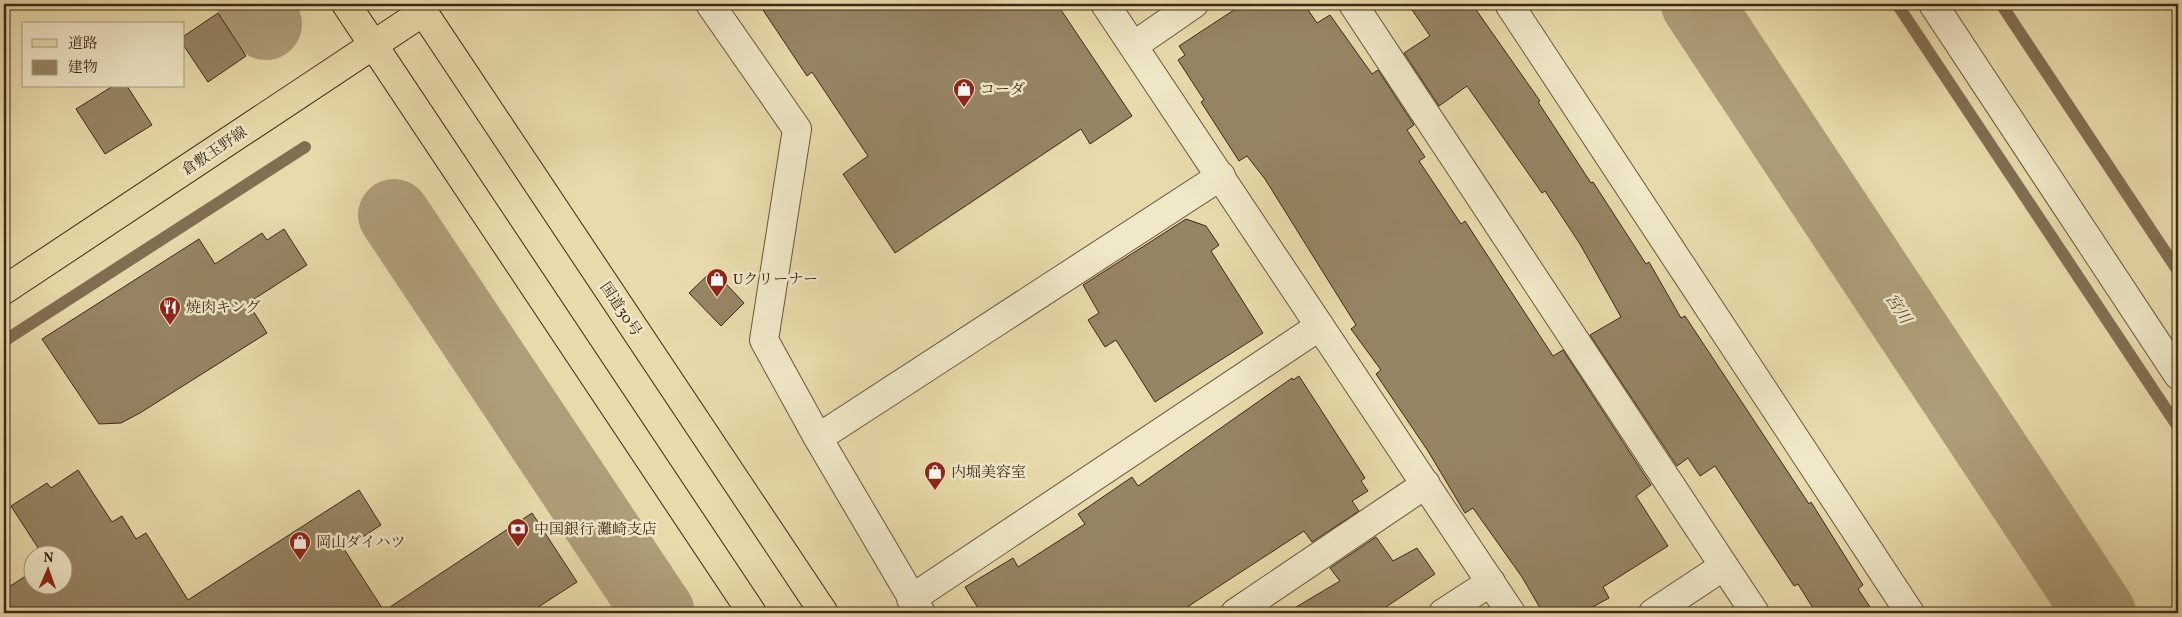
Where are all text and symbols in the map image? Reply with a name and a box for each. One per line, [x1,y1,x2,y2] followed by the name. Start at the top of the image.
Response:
[22,22,185,88] legend
[68,34,98,55] text: 道路
[68,58,98,79] text: 建物
[952,77,976,108] shop icon: コーダ
[980,80,1025,101] place label: コーダ
[178,123,252,182] street label: 倉敷玉野線
[705,267,729,298] shop icon: Uクリーナー
[733,270,818,291] place label: Uクリーナー
[594,279,646,341] street label: 国道30号
[1879,290,1916,330] water label: 宮川
[158,295,182,326] restaurant icon: 焼肉キング
[186,298,261,319] place label: 焼肉キング
[923,460,947,491] shop icon: 内堀美容室
[951,463,1026,484] place label: 内堀美容室
[506,517,530,548] bank icon: 中国銀行 灘崎支店
[534,520,657,541] place label: 中国銀行 灘崎支店
[288,530,312,561] shop icon: 岡山ダイハツ
[316,533,405,554] place label: 岡山ダイハツ
[22,544,72,594] north arrow
[43,549,54,568] text: N

